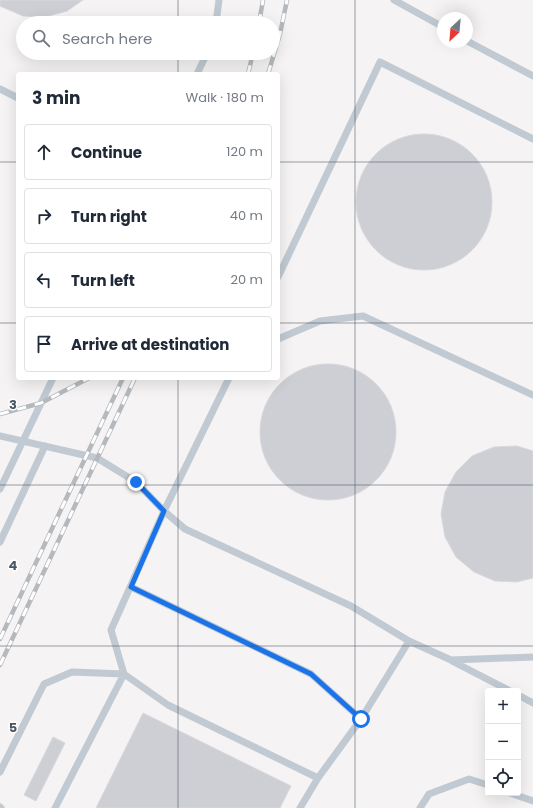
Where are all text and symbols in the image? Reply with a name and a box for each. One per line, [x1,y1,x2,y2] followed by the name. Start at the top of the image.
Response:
[437,12,473,48] north arrow
[16,16,280,60] search box
[30,27,52,49] icon: search
[62,28,152,49] text: Search here
[32,86,80,110] text: 3 min
[186,88,264,107] text: Walk · 180 m
[33,141,55,163] icon: ahead
[71,142,142,163] text: Continue
[226,142,263,161] text: 120 m
[33,205,55,227] icon: right
[71,206,147,227] text: Turn right
[230,206,263,225] text: 40 m
[33,269,55,291] icon: left
[71,270,135,291] text: Turn left
[230,270,263,289] text: 20 m
[33,333,55,355] icon: arrive
[71,334,229,355] text: Arrive at destination
[9,395,17,414] text: 3
[127,473,145,491] route end
[9,556,18,575] text: 4
[485,688,521,796] map controls
[485,688,521,724] button: +
[352,710,370,728] route start
[9,718,17,737] text: 5
[485,724,521,760] button: −
[485,760,521,796] button: locate

